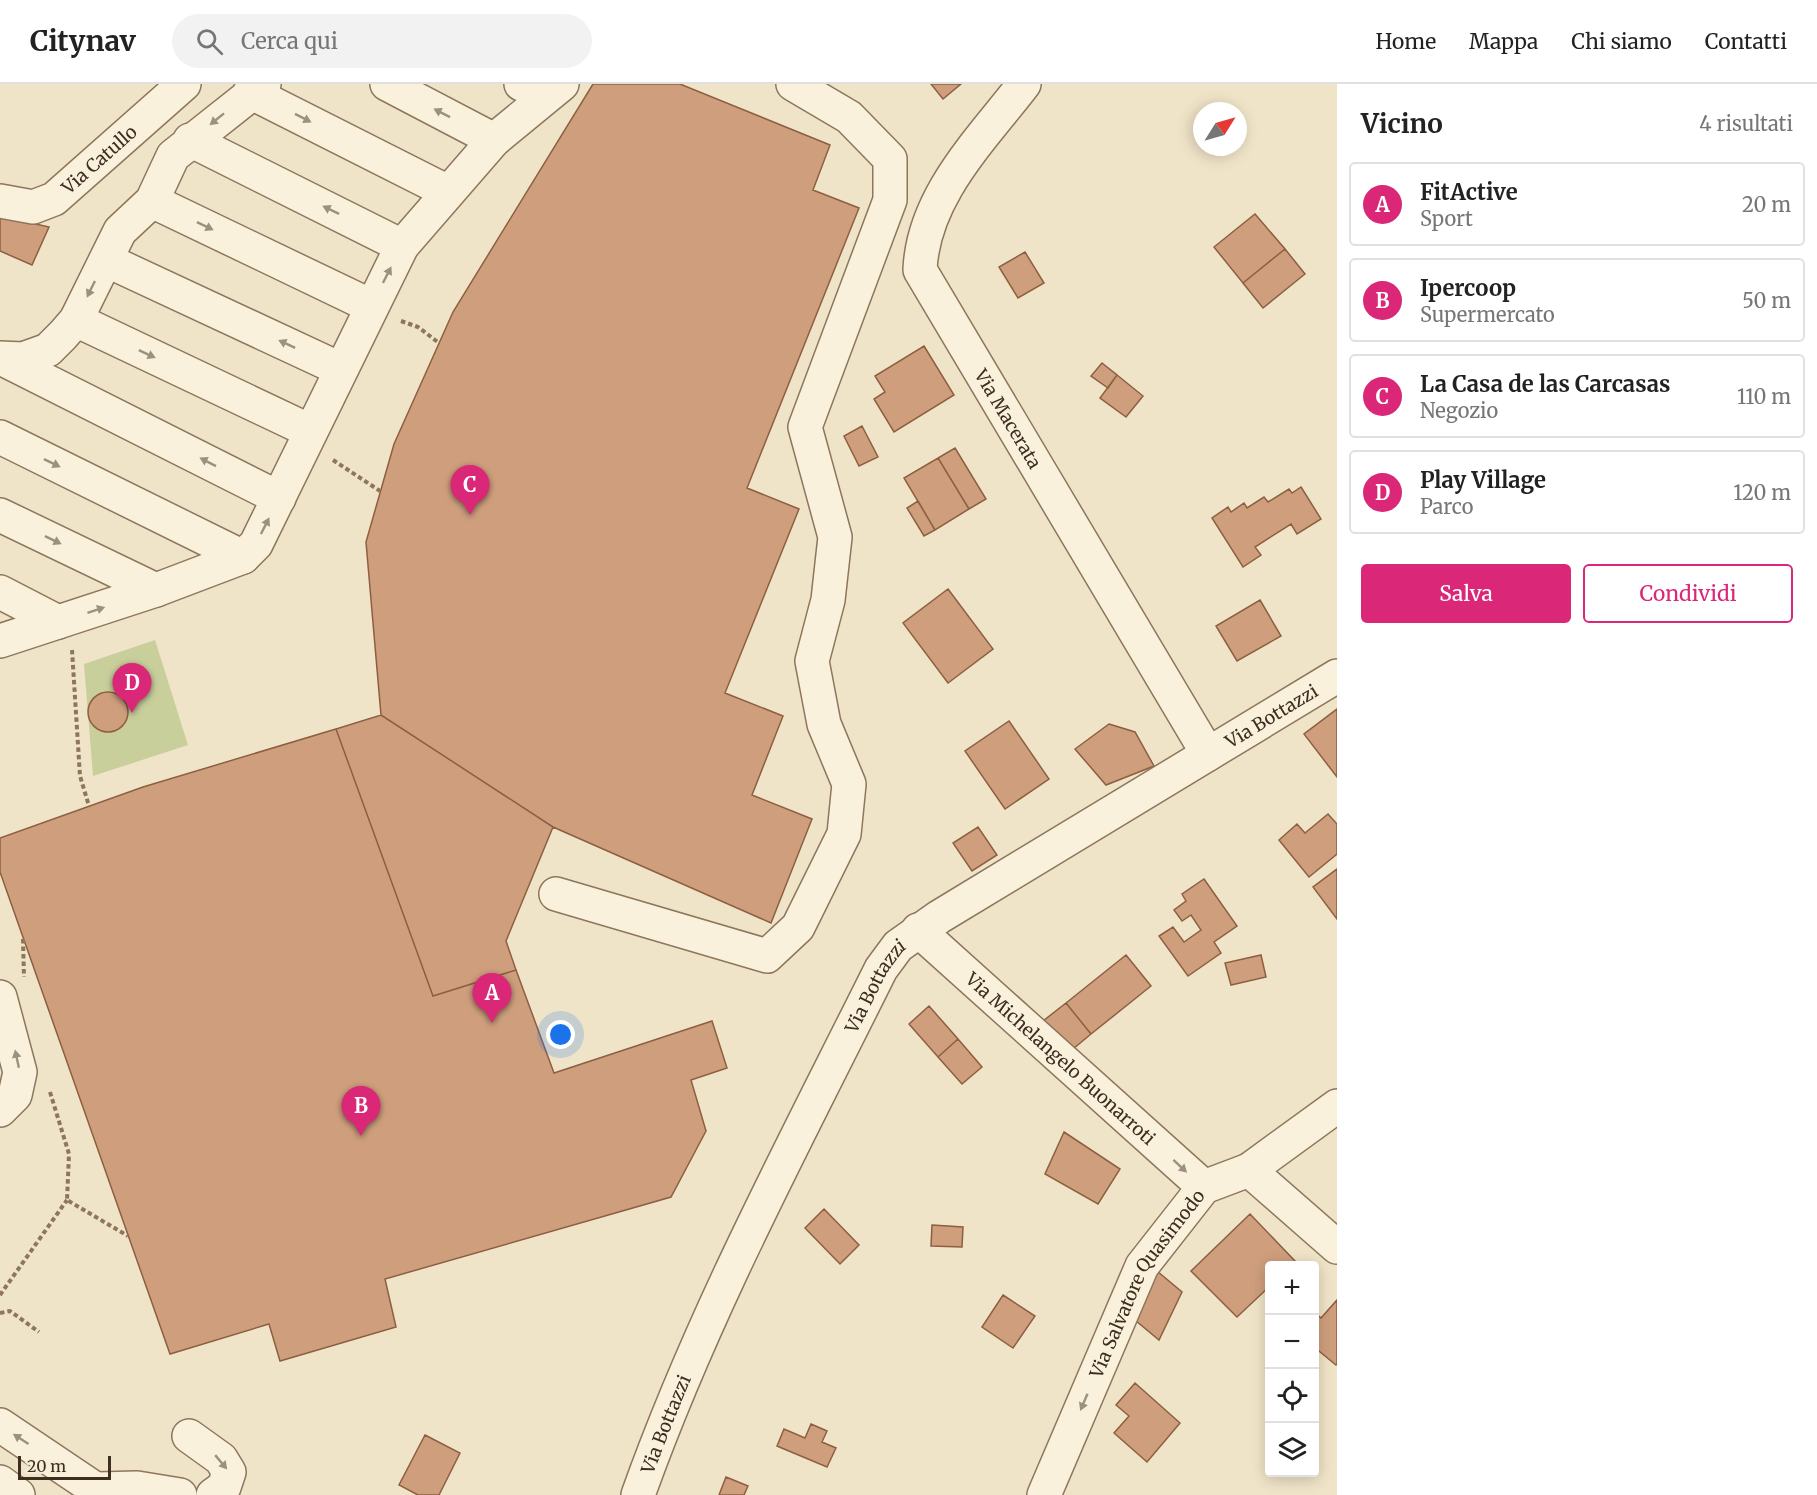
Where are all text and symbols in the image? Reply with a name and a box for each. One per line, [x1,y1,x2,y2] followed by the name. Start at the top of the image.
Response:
[172,14,592,68] search box
[30,23,136,59] text: Citynav
[193,25,226,58] icon: search
[241,27,338,55] text: Cerca qui
[1376,28,1436,55] text: Home
[1469,28,1538,55] text: Mappa
[1571,28,1672,55] text: Chi siamo
[1705,28,1787,55] text: Contatti
[1193,102,1247,156] north arrow
[1361,107,1443,140] text: Vicino
[434,108,451,117] one-way arrow
[1699,111,1793,136] text: 4 risultati
[209,112,225,125] one-way arrow
[294,114,311,123] one-way arrow
[56,120,141,199] street label: Via Catullo
[1420,178,1518,206] text: FitActive
[1375,192,1390,217] text: A
[1742,192,1791,217] text: 20 m
[322,206,339,215] one-way arrow
[1420,206,1473,231] text: Sport
[196,222,213,231] one-way arrow
[382,267,392,284] one-way arrow
[1420,274,1516,302] text: Ipercoop
[86,280,96,297] one-way arrow
[1376,288,1389,313] text: B
[1742,288,1791,313] text: 50 m
[1420,302,1555,327] text: Supermercato
[278,340,295,349] one-way arrow
[139,349,156,358] one-way arrow
[969,364,1047,473] street label: Via Macerata
[1420,370,1670,398] text: La Casa de las Carcasas
[1376,384,1389,409] text: C
[1737,384,1791,409] text: 110 m
[1420,398,1498,423] text: Negozio
[200,458,217,467] one-way arrow
[44,459,61,468] one-way arrow
[450,466,490,515] pin: C
[1420,466,1546,494] text: Play Village
[1375,480,1390,505] text: D
[1733,480,1791,505] text: 120 m
[1420,494,1473,519] text: Parco
[260,518,270,535] one-way arrow
[44,536,61,545] one-way arrow
[1361,564,1571,623] button: Salva
[1583,564,1793,623] button: Condividi
[87,604,105,614] one-way arrow
[112,664,152,713] pin: D
[1220,679,1322,753] street label: Via Bottazzi
[839,933,909,1038] street label: Via Bottazzi
[960,966,1161,1150] street label: Via Michelangelo Buonarroti
[472,974,512,1023] pin: A
[546,1020,575,1049] your location
[12,1049,21,1068] one-way arrow
[342,1086,380,1136] pin: B
[1173,1159,1188,1173] one-way arrow
[1084,1185,1209,1382] street label: Via Salvatore Quasimodo
[1265,1261,1319,1477] map controls
[1265,1261,1319,1315] button: +
[1265,1315,1319,1369] button: −
[1265,1369,1319,1423] button: locate
[635,1371,695,1477] street label: Via Bottazzi
[1079,1393,1089,1411] one-way arrow
[1265,1423,1319,1477] button: layers
[13,1434,29,1445] one-way arrow
[18,1453,111,1480] scale bar
[215,1454,228,1470] one-way arrow
[27,1456,66,1476] text: 20 m

